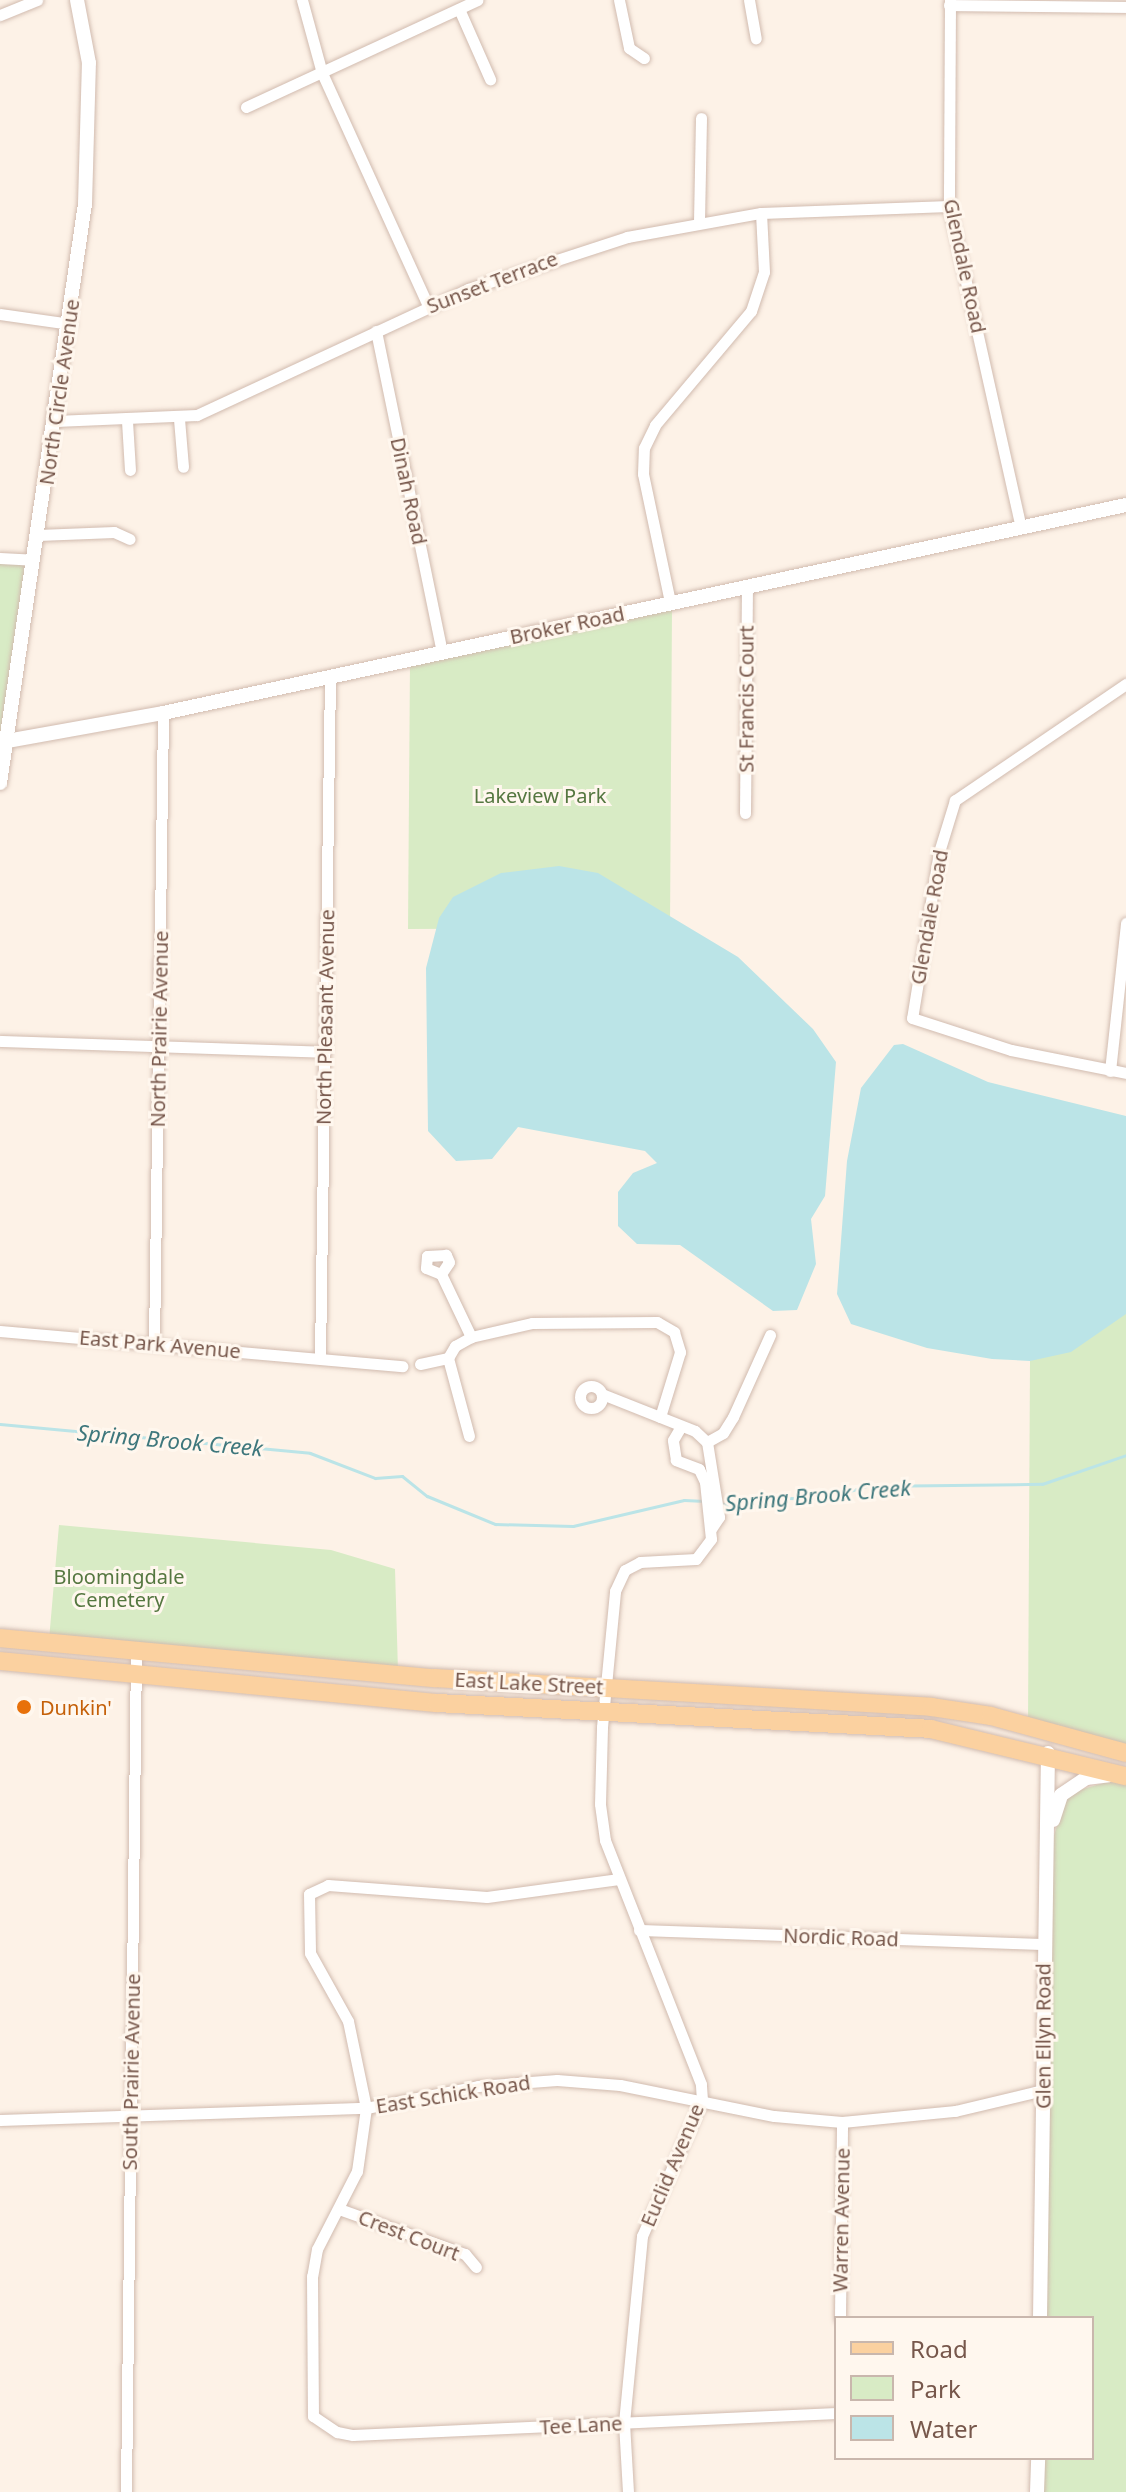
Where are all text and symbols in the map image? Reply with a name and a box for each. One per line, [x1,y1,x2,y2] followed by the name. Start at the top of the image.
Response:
[939,197,991,335] street label: Glendale Road
[423,246,561,318] street label: Sunset Terrace
[34,298,84,486] street label: North Circle Avenue
[386,435,432,547] street label: Dinah Road
[508,601,626,649] street label: Broker Road
[734,625,758,773] street label: St Francis Court
[474,783,606,807] park label: Lakeview Park
[905,848,953,986] street label: Glendale Road
[311,909,339,1125] street label: North Pleasant Avenue
[145,930,173,1128] street label: North Prairie Avenue
[78,1325,242,1363] street label: East Park Avenue
[76,1419,264,1461] water label: Spring Brook Creek
[724,1474,912,1516] water label: Spring Brook Creek
[54,1565,184,1612] park label: Bloomingdale Cemetery
[454,1667,604,1699] street label: East Lake Street
[40,1695,112,1719] place label: Dunkin'
[15,1698,33,1716] marker: Dunkin'
[783,1923,899,1951] street label: Nordic Road
[1031,1963,1055,2109] street label: Glen Ellyn Road
[117,1973,145,2171] street label: South Prairie Avenue
[374,2070,532,2118] street label: East Schick Road
[635,2100,709,2230] street label: Euclid Avenue
[828,2148,854,2292] street label: Warren Avenue
[355,2205,463,2265] street label: Crest Court
[834,2316,1094,2460] legend
[910,2332,968,2365] text: Road
[910,2372,961,2405] text: Park
[539,2411,623,2439] street label: Tee Lane
[910,2412,977,2445] text: Water

